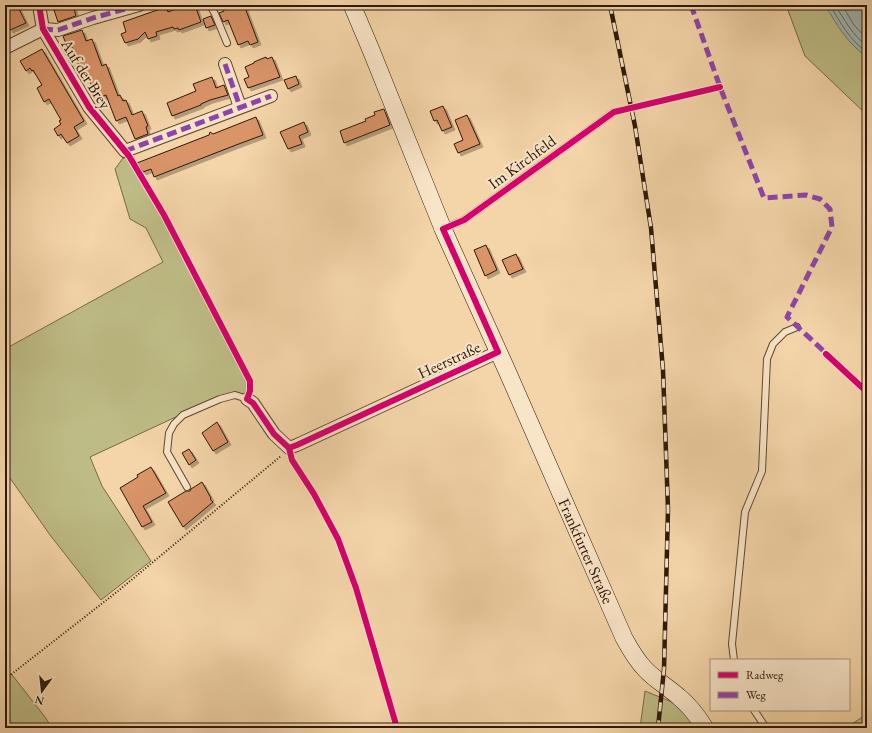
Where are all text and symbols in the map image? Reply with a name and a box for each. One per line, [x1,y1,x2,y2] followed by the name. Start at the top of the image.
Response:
[56,34,116,114] street label: Auf der Brey
[484,130,561,194] street label: Im Kirchfeld
[414,336,484,384] street label: Heerstraße
[553,495,619,607] street label: Frankfurter Straße
[710,659,850,711] legend
[746,667,784,683] text: Radweg
[22,671,62,711] north arrow
[746,687,766,703] text: Weg
[33,693,46,709] text: N

